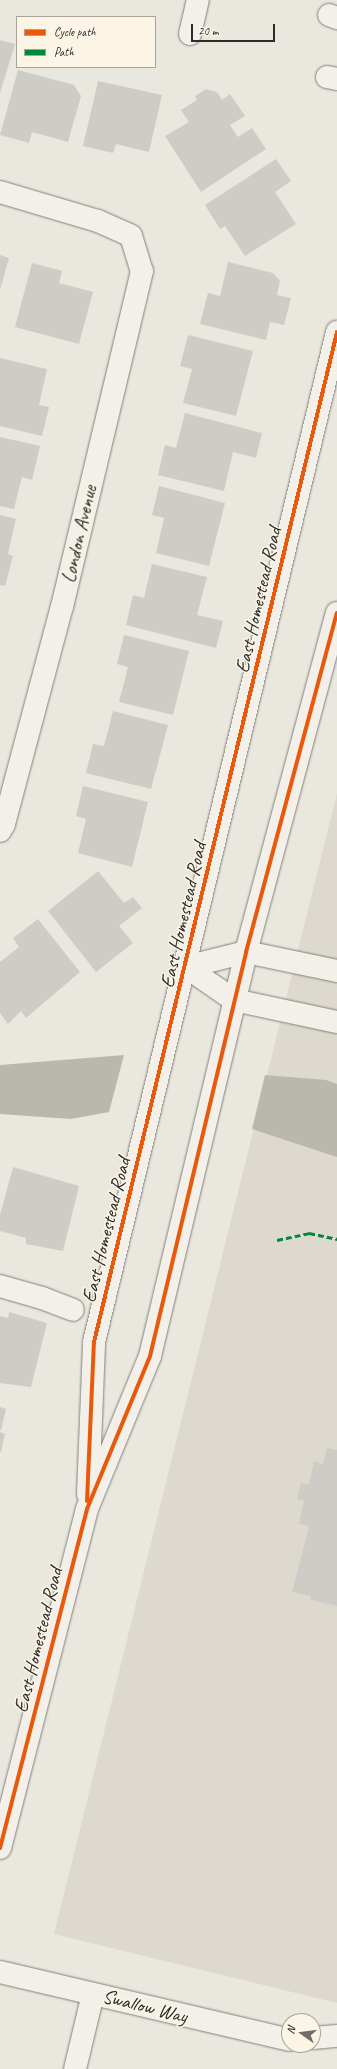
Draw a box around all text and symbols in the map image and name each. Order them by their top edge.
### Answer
legend [16,16,156,68]
scale bar [193,16,277,42]
text: 20 m [198,23,218,39]
text: Cycle path [54,24,96,40]
text: Path [54,44,74,60]
street label: London Avenue [56,483,102,585]
street label: East Homestead Road [230,525,286,675]
street label: East Homestead Road [155,840,211,990]
street label: East Homestead Road [76,1155,136,1305]
street label: East Homestead Road [8,1565,68,1715]
street label: Swallow Way [100,1984,190,2028]
north arrow [281,2013,321,2053]
text: N [283,2025,298,2035]

